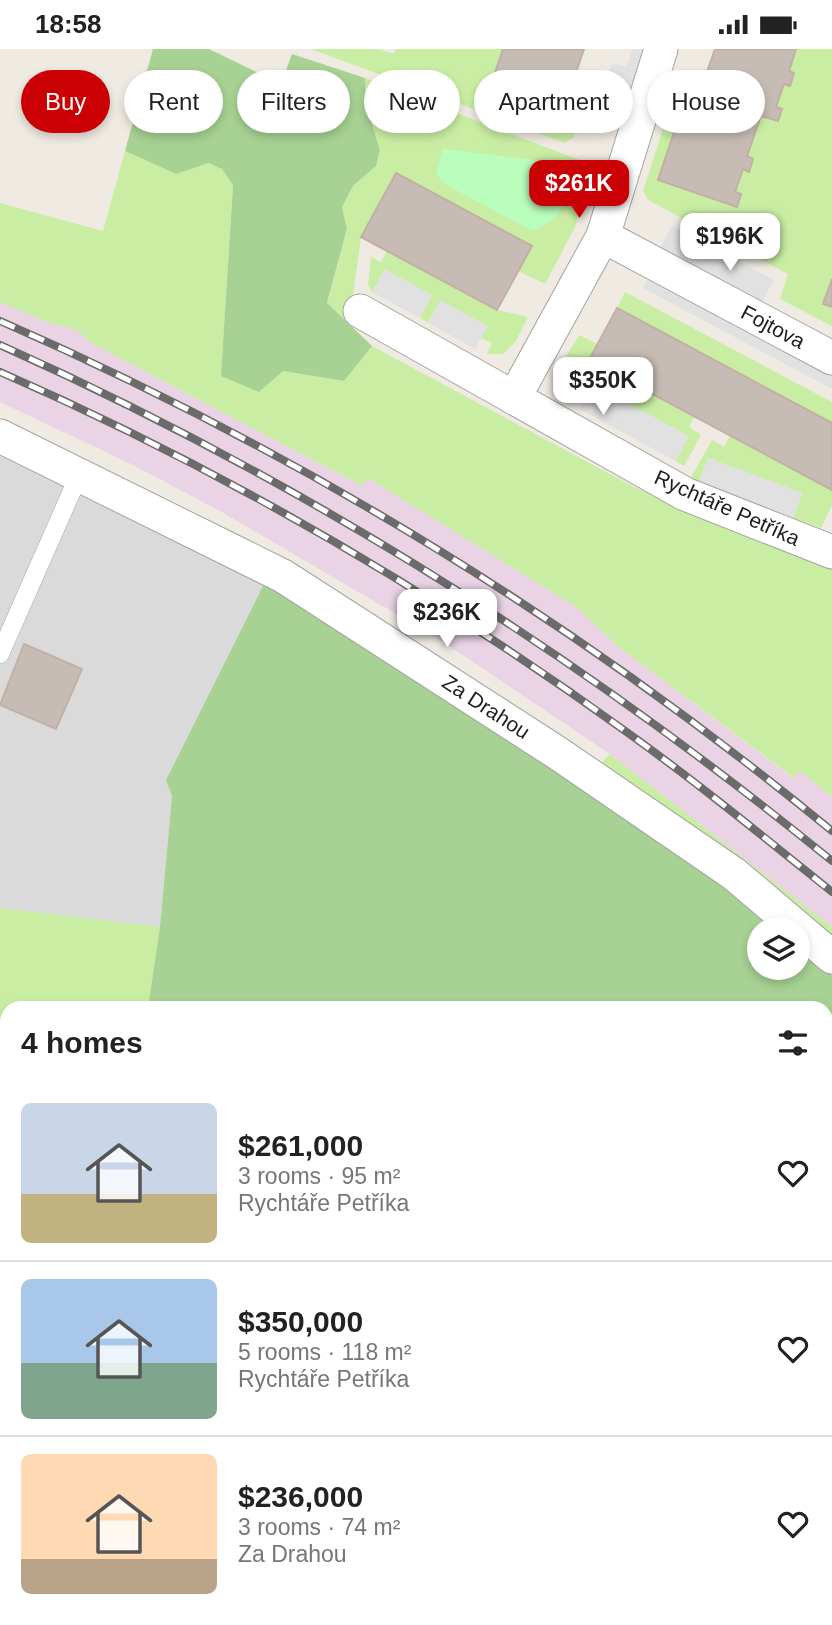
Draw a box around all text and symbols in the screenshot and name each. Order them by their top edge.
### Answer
text: 18:58 [35,9,102,39]
chip: Buy [21,70,110,133]
chip: Rent [124,70,223,133]
chip: Filters [237,70,350,133]
chip: New [364,70,460,133]
chip: Apartment [474,70,633,133]
chip: House [647,70,765,133]
pin: $261K [530,160,628,220]
text: $261K [545,170,613,196]
pin: $196K [681,213,779,273]
text: $196K [696,223,764,249]
street label: Fojtova [737,300,809,353]
pin: $350K [554,357,652,417]
text: $350K [569,367,637,393]
street label: Rychtáře Petříka [651,465,804,550]
pin: $236K [398,589,496,649]
text: $236K [413,599,481,625]
street label: Za Drahou [438,670,534,743]
map controls [747,917,810,980]
button: layers [747,917,810,980]
icon: filters [774,1024,812,1062]
text: 4 homes [21,1026,143,1059]
text: $261,000 [238,1129,363,1162]
icon: home [77,1131,161,1215]
icon: heart [774,1154,812,1192]
text: 3 rooms · 95 m² [238,1163,400,1189]
text: Rychtáře Petříka [238,1190,409,1216]
text: $350,000 [238,1305,363,1338]
icon: home [77,1307,161,1391]
icon: heart [774,1330,812,1368]
text: 5 rooms · 118 m² [238,1339,411,1365]
text: Rychtáře Petříka [238,1366,409,1392]
text: $236,000 [238,1480,363,1513]
icon: home [77,1482,161,1566]
icon: heart [774,1505,812,1543]
text: 3 rooms · 74 m² [238,1514,400,1540]
text: Za Drahou [238,1541,347,1567]

